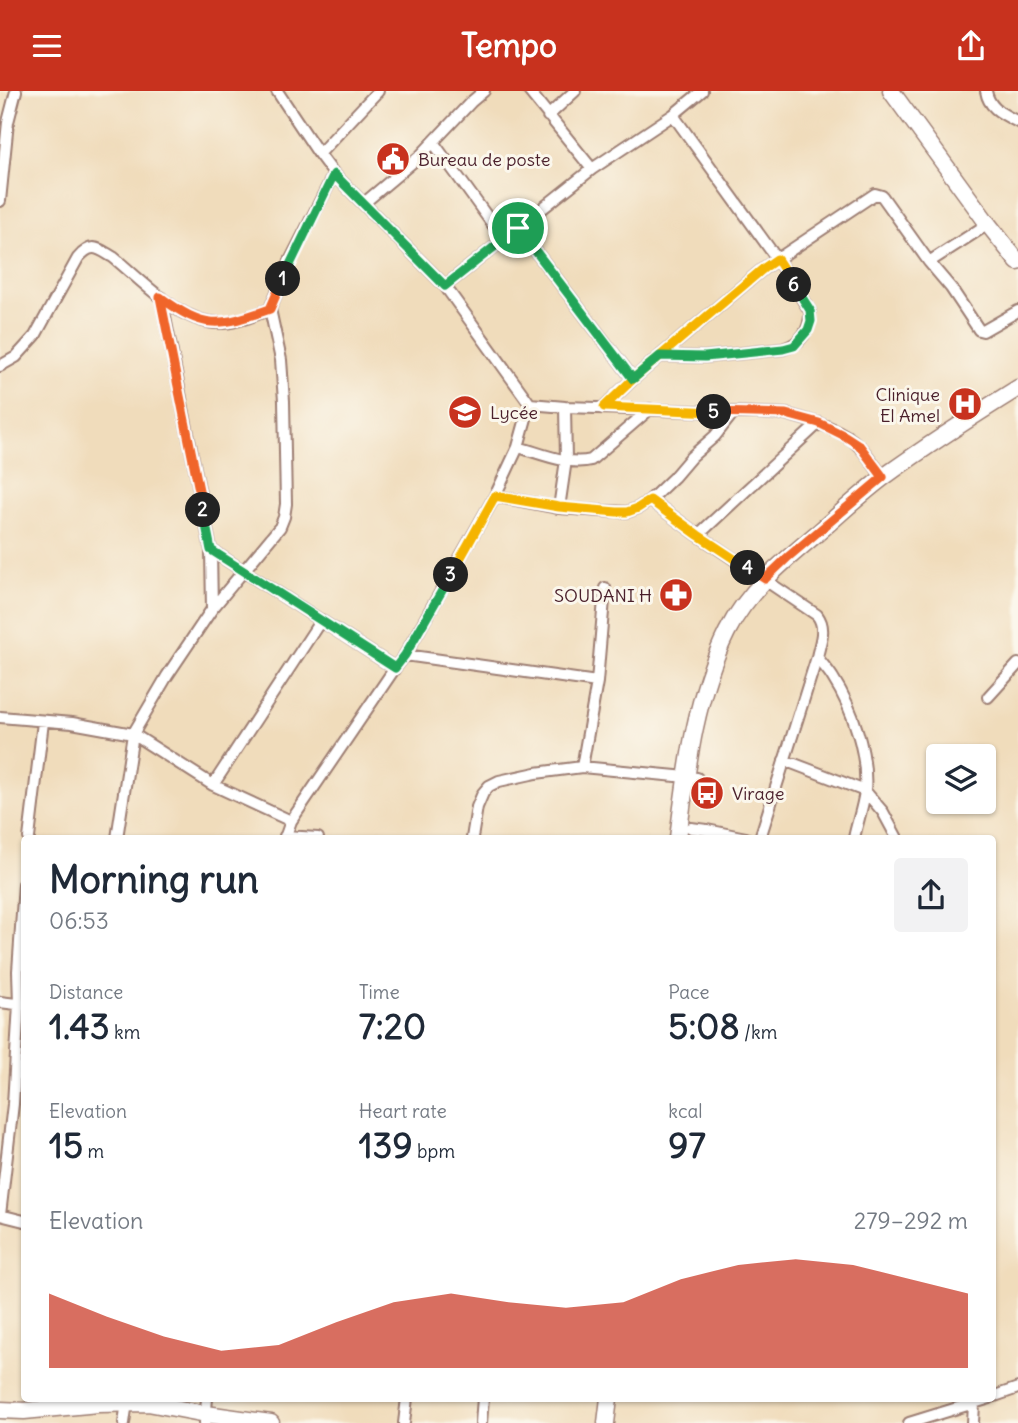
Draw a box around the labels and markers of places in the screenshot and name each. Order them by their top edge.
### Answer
public building icon: Bureau de poste [374,140,412,178]
place label: Bureau de poste [418,148,550,171]
pin [488,198,548,258]
pin: 1 [266,261,300,297]
pin: 6 [776,267,812,303]
place label: Clinique El Amel [876,383,940,427]
hospital icon: Clinique El Amel [946,385,984,423]
school or university icon: Lycée [446,393,484,431]
pin: 5 [696,395,732,429]
place label: Lycée [490,401,538,424]
pin: 2 [186,493,220,527]
pin: 4 [730,551,766,585]
pin: 3 [434,557,468,593]
pharmacy icon: SOUDANI H [657,576,695,614]
place label: SOUDANI H [554,584,652,607]
bus stop icon: Virage [688,774,726,812]
place label: Virage [732,782,784,805]

